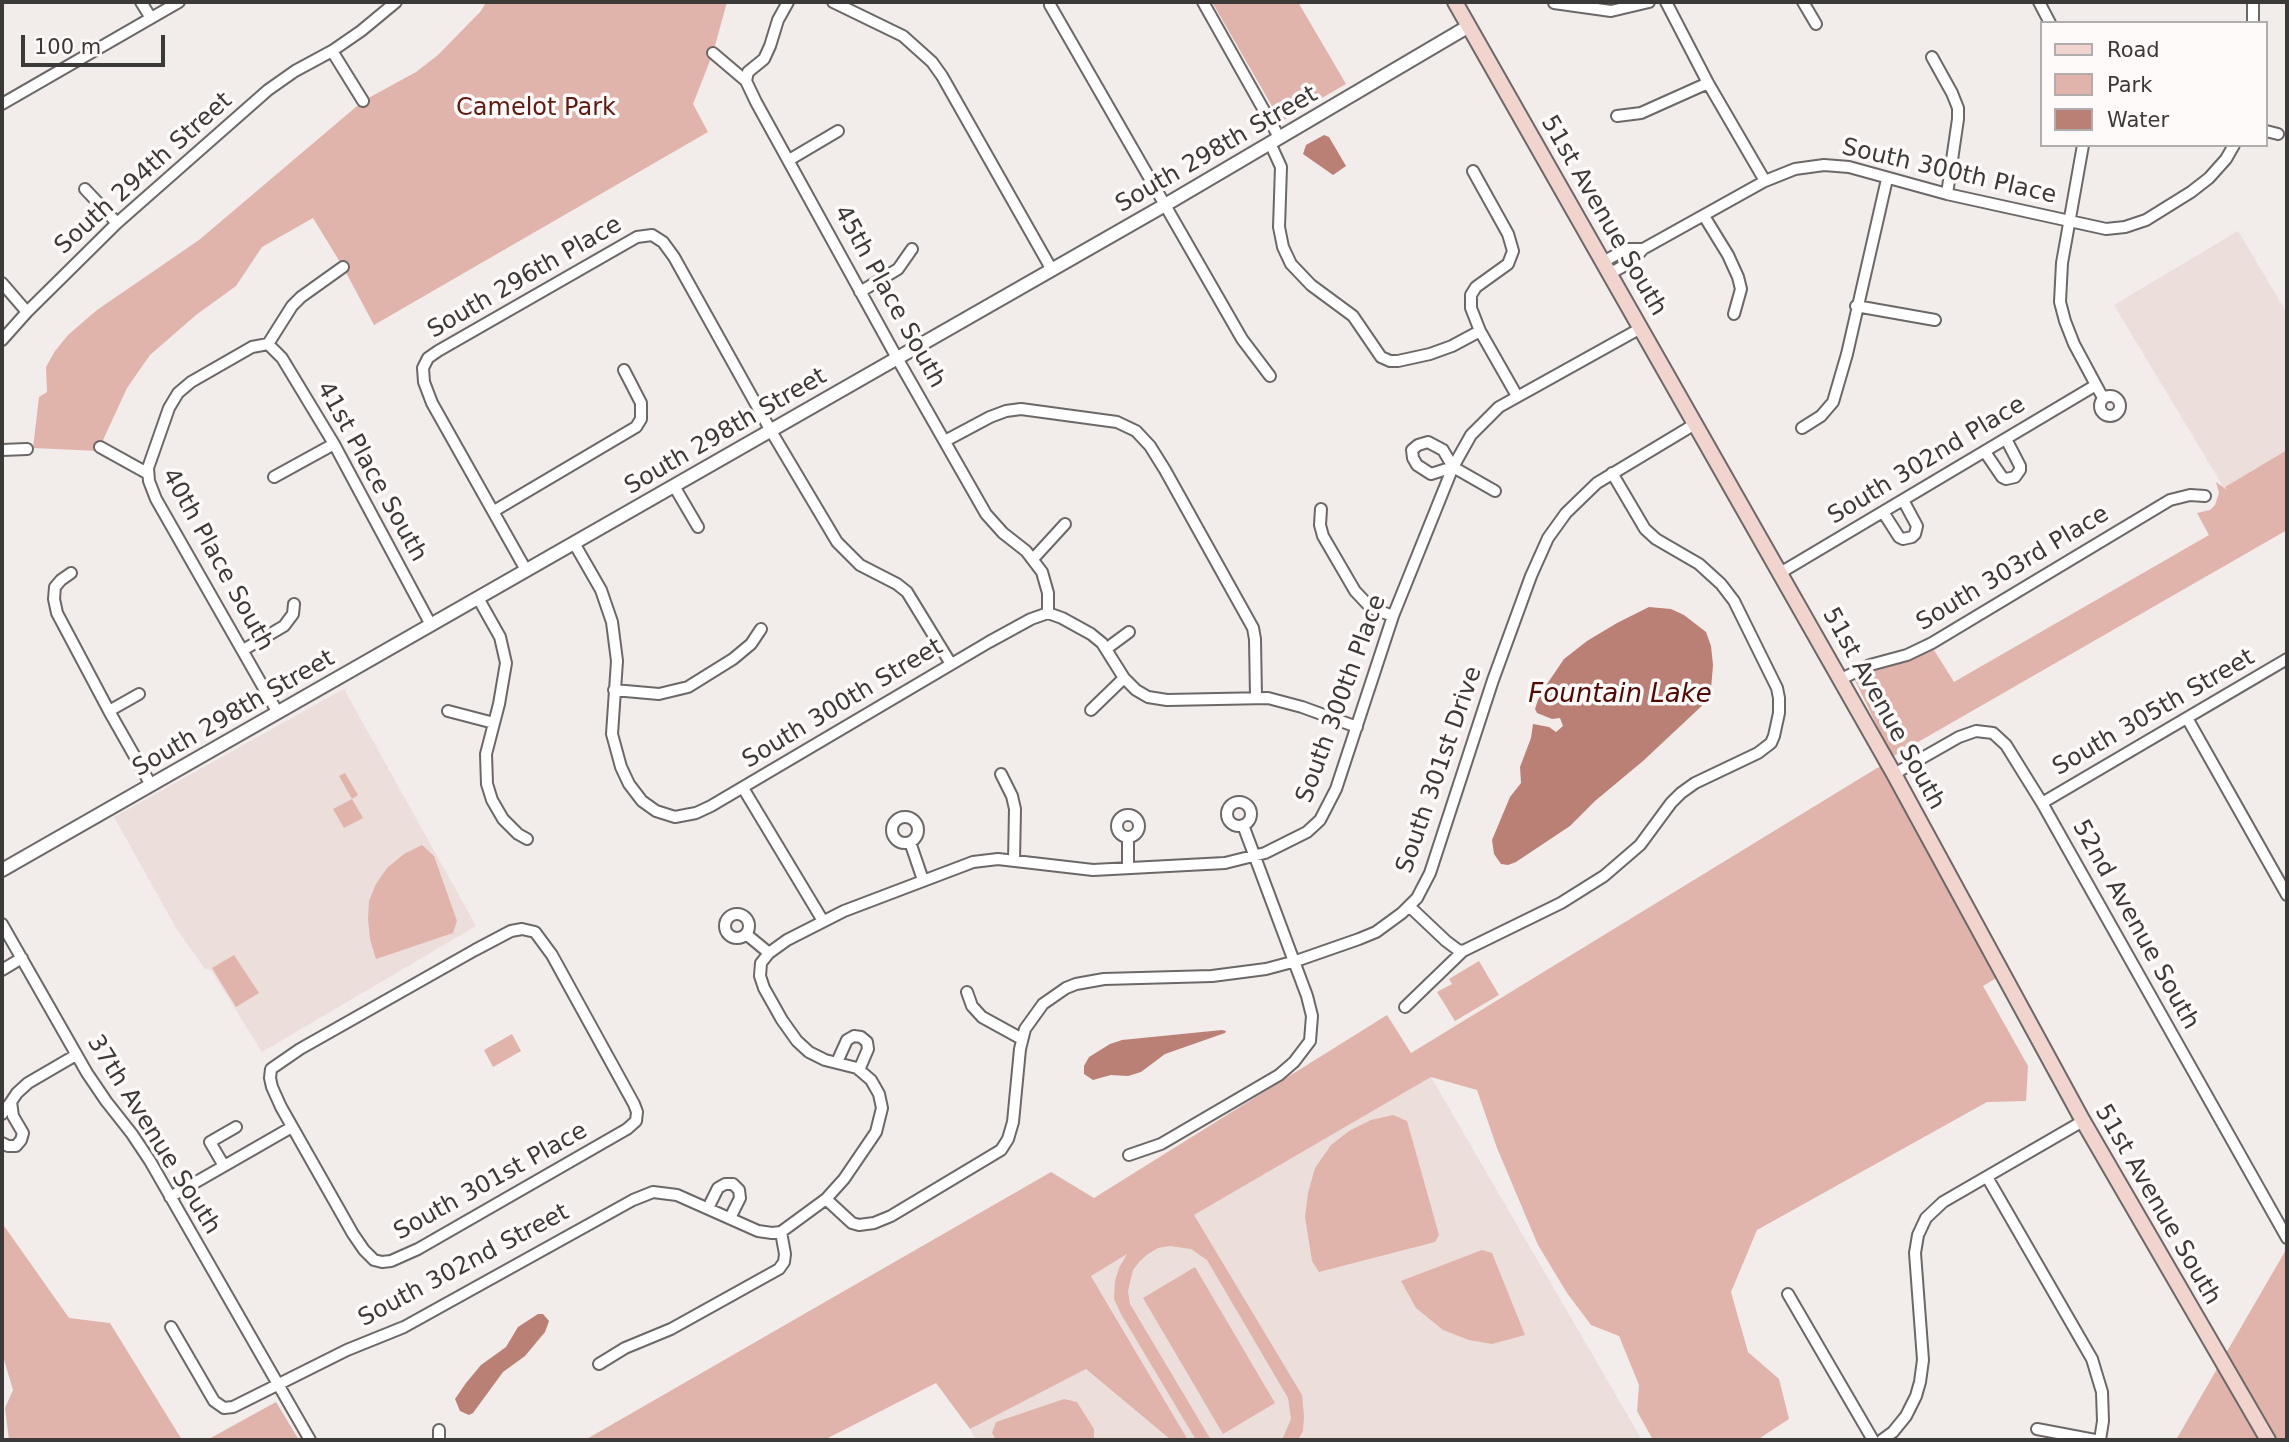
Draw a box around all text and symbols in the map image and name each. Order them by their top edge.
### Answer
scale bar [24,21,168,65]
legend [2040,21,2268,147]
text: 100 m [34,35,101,59]
text: Road [2107,38,2160,62]
text: Park [2107,73,2152,97]
street label: South 298th Street [1111,80,1323,220]
street label: South 294th Street [50,87,238,261]
park label: Camelot Park [456,95,616,123]
text: Water [2107,108,2169,132]
street label: 51st Avenue South [1534,111,1672,321]
street label: South 300th Place [1839,133,2059,211]
street label: 45th Place South [827,201,951,393]
street label: South 296th Place [423,211,627,345]
street label: South 298th Street [620,362,832,502]
street label: 41st Place South [310,377,432,567]
street label: South 302nd Place [1823,391,2031,531]
street label: 40th Place South [155,464,279,656]
street label: South 303rd Place [1912,500,2114,638]
street label: South 300th Place [1291,591,1393,807]
street label: 51st Avenue South [1815,603,1951,815]
street label: South 300th Street [738,633,948,775]
street label: South 305th Street [2048,643,2260,783]
street label: South 298th Street [128,644,340,784]
street label: South 301st Drive [1391,663,1489,877]
water label: Fountain Lake [1528,679,1712,711]
street label: 52nd Avenue South [2065,815,2205,1035]
street label: 37th Avenue South [80,1030,226,1240]
street label: 51st Avenue South [2088,1100,2226,1310]
street label: South 301st Place [389,1117,593,1247]
street label: South 302nd Street [354,1198,574,1334]

